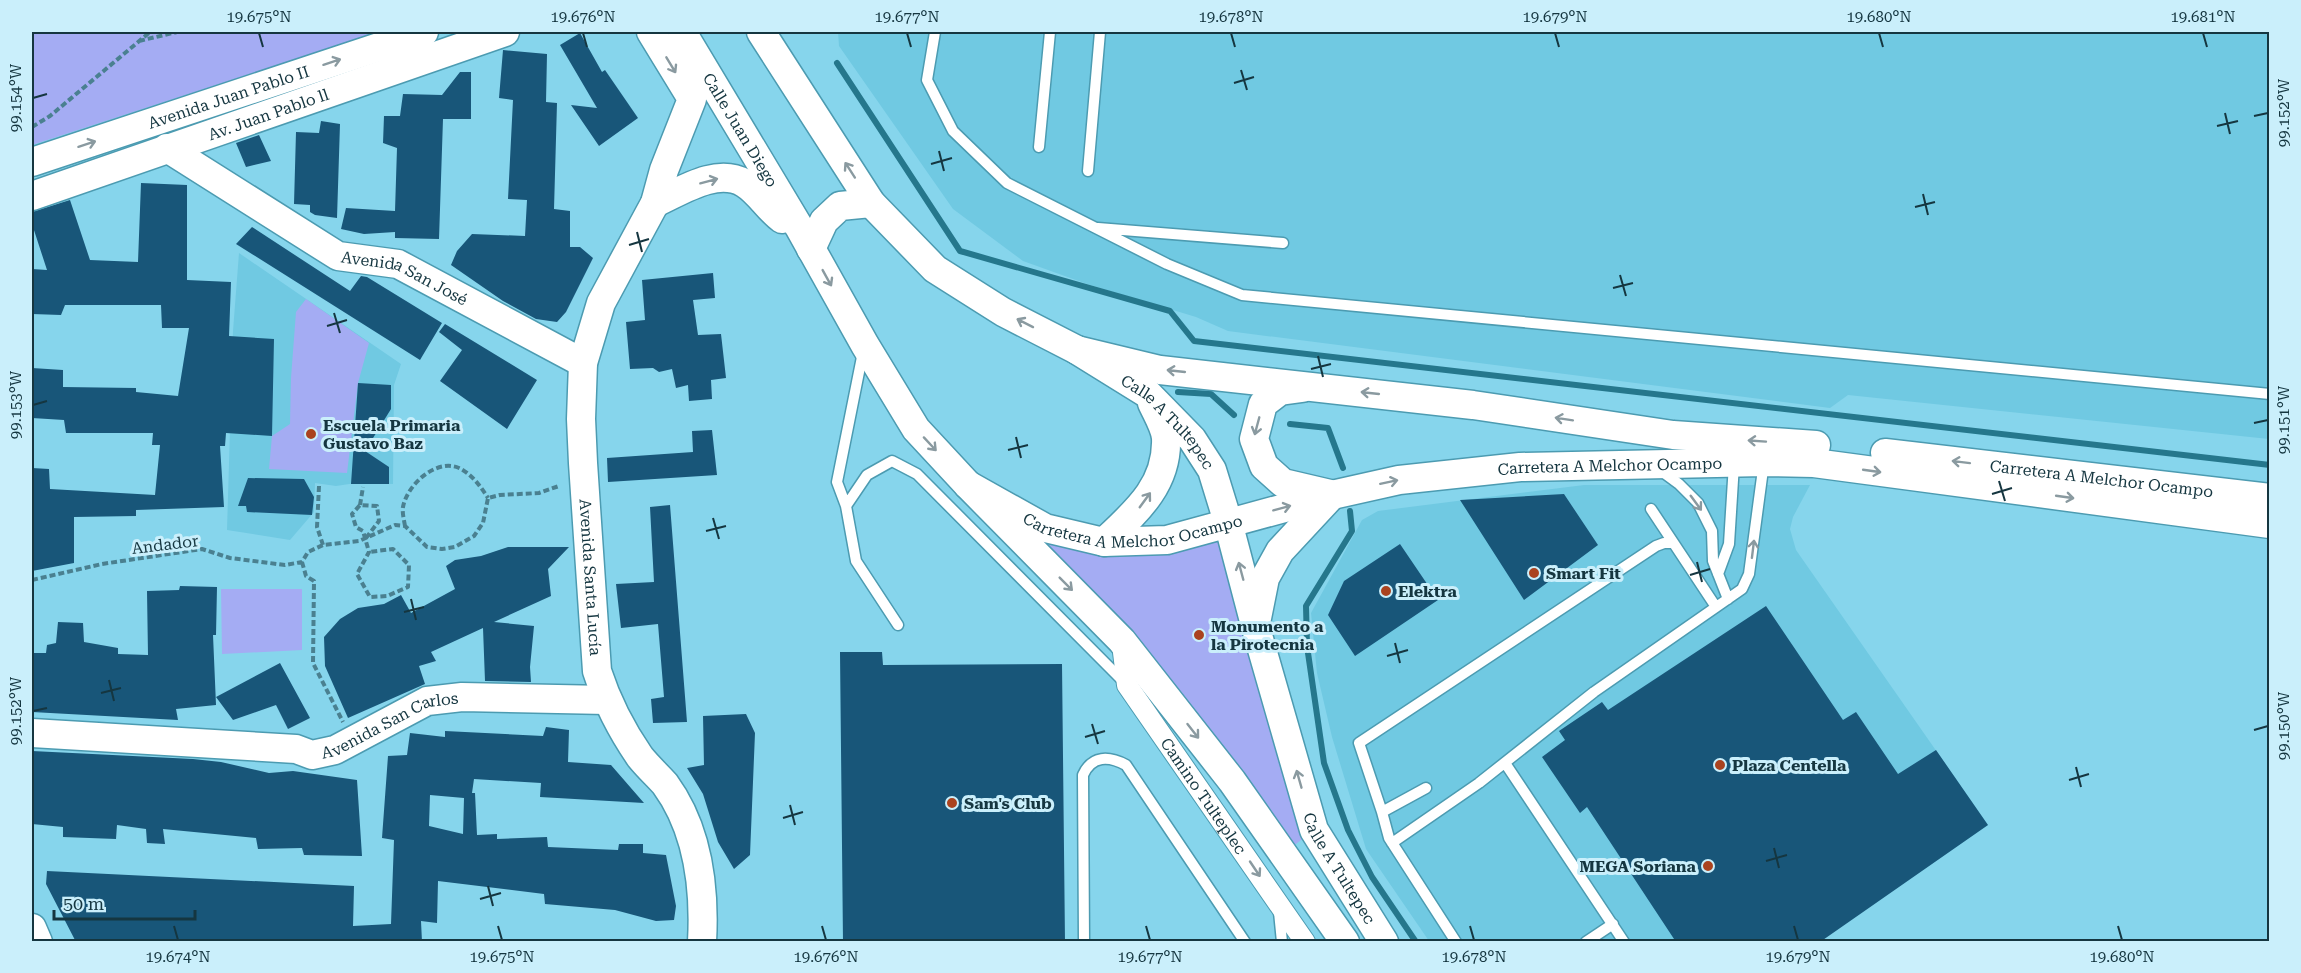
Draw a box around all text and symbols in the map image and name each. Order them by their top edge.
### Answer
text: 19.675°N [226,8,292,26]
text: 19.676°N [550,8,616,26]
text: 19.677°N [874,8,940,26]
text: 19.678°N [1198,8,1264,26]
text: 19.679°N [1522,8,1588,26]
text: 19.680°N [1846,8,1912,26]
text: 19.681°N [2170,8,2236,26]
one-way arrow [322,56,341,67]
one-way arrow [665,56,677,73]
street label: Avenida Juan Pablo II [146,62,312,133]
text: 99.154°W [7,63,25,132]
street label: Calle Juan Diego [699,70,782,191]
text: 99.152°W [2275,78,2293,147]
street label: Av. Juan Pablo ll [206,85,331,144]
one-way arrow [77,137,96,148]
one-way arrow [844,162,856,179]
one-way arrow [699,175,718,186]
street label: Avenida San José [340,248,471,310]
one-way arrow [822,269,834,286]
one-way arrow [1017,317,1035,329]
one-way arrow [1167,366,1187,377]
text: 99.153°W [7,370,25,439]
street label: Calle A Tultepec [1117,371,1218,473]
text: 99.151°W [2275,385,2293,454]
one-way arrow [1361,387,1381,398]
one-way arrow [1554,413,1574,424]
place label: Escuela Primaria Gustavo Baz [323,416,461,453]
one-way arrow [1251,416,1262,435]
marker: Escuela Primaria Gustavo Baz [304,427,318,441]
one-way arrow [1748,435,1768,446]
one-way arrow [923,436,937,451]
street label: Carretera A Melchor Ocampo [1497,454,1722,479]
one-way arrow [1952,456,1972,467]
street label: Carretera A Melchor Ocampo [1989,456,2214,501]
one-way arrow [1862,466,1882,477]
one-way arrow [1379,476,1398,487]
one-way arrow [2055,491,2075,502]
one-way arrow [1139,493,1151,509]
one-way arrow [1690,495,1702,511]
street label: Avenida Santa Lucía [575,498,605,657]
one-way arrow [1272,501,1291,513]
street label: Carretera A Melchor Ocampo [1022,503,1246,527]
text: Carretera A Melchor Ocampo [1020,509,1245,553]
street label: Andador [131,531,200,558]
one-way arrow [1747,540,1758,560]
one-way arrow [1235,562,1246,581]
place label: Smart Fit [1546,564,1621,583]
marker: Smart Fit [1527,566,1541,580]
one-way arrow [1058,576,1073,591]
place label: Elektra [1398,582,1457,601]
marker: Elektra [1379,584,1393,598]
place label: Monumento a la Pirotecnia [1211,617,1324,654]
marker: Monumento a la Pirotecnia [1192,628,1206,642]
text: 99.152°W [7,676,25,745]
street label: Avenida San Carlos [320,688,460,763]
text: 99.150°W [2275,691,2293,760]
one-way arrow [1186,723,1199,739]
street label: Camino Tulteplec [1156,734,1250,858]
place label: Plaza Centella [1732,756,1847,775]
marker: Plaza Centella [1713,758,1727,772]
one-way arrow [1293,770,1304,789]
place label: Sam's Club [964,794,1052,813]
marker: Sam's Club [945,796,959,810]
street label: Calle A Tultepec [1299,810,1379,928]
place label: MEGA Soriana [1579,857,1697,876]
marker: MEGA Soriana [1701,859,1715,873]
one-way arrow [1249,860,1261,876]
scale bar [54,883,195,921]
text: 50 m [63,893,104,914]
text: 19.674°N [145,948,211,966]
text: 19.675°N [469,948,535,966]
text: 19.676°N [793,948,859,966]
text: 19.677°N [1117,948,1183,966]
text: 19.678°N [1441,948,1507,966]
text: 19.679°N [1765,948,1831,966]
text: 19.680°N [2089,948,2155,966]

